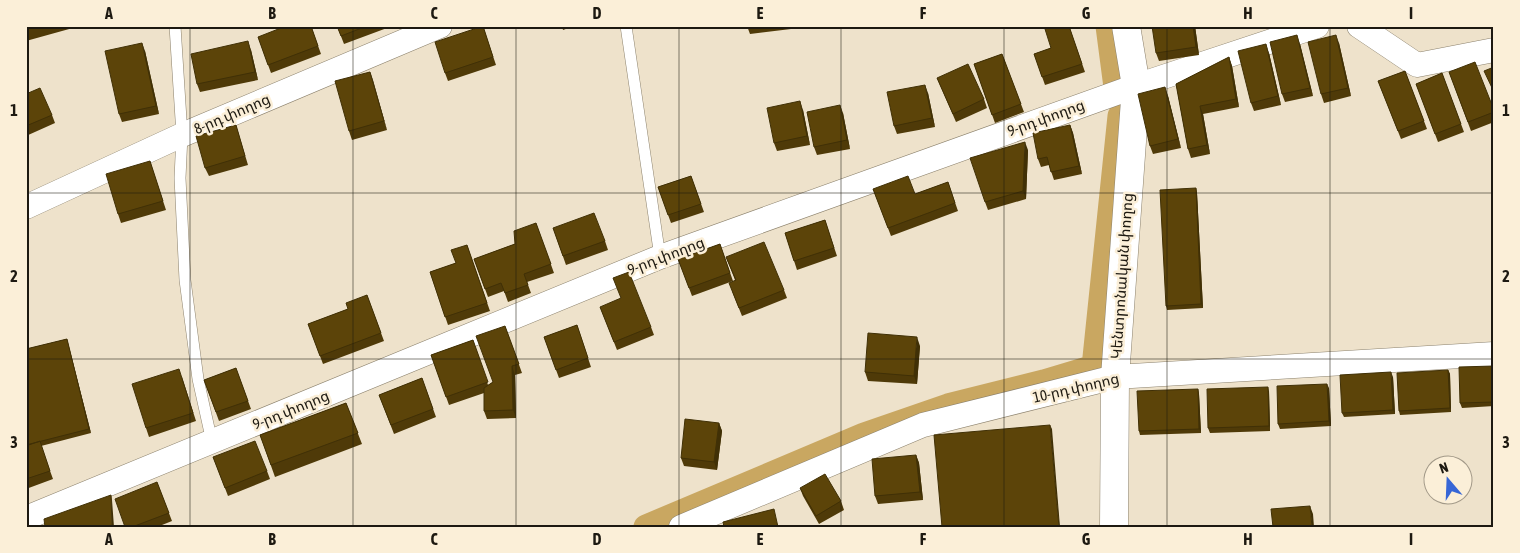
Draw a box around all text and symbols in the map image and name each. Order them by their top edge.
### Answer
text: A [104,4,113,22]
text: B [268,4,276,22]
text: C [430,4,438,22]
text: D [593,4,602,22]
text: E [757,4,764,22]
text: F [920,4,927,22]
text: G [1082,4,1091,22]
text: H [1243,4,1253,22]
text: I [1409,4,1413,22]
street label: 8-րդ փողոց [191,90,273,138]
street label: 9-րդ փողոց [1005,96,1087,140]
text: 1 [10,101,18,119]
text: 1 [1502,101,1510,119]
street label: Կենտրոնական փողոց [1107,192,1137,360]
street label: 9-րդ փողոց [625,233,707,279]
text: 2 [10,267,18,285]
text: 2 [1502,267,1510,285]
street label: 10-րդ փողոց [1031,369,1121,407]
street label: 9-րդ փողոց [250,387,332,433]
text: 3 [10,433,18,451]
text: 3 [1502,433,1510,451]
north arrow [1422,456,1472,506]
text: N [1437,459,1450,477]
text: A [104,530,113,548]
text: B [268,530,276,548]
text: C [430,530,438,548]
text: D [593,530,602,548]
text: E [757,530,764,548]
text: F [920,530,927,548]
text: G [1082,530,1091,548]
text: H [1243,530,1253,548]
text: I [1409,530,1413,548]

